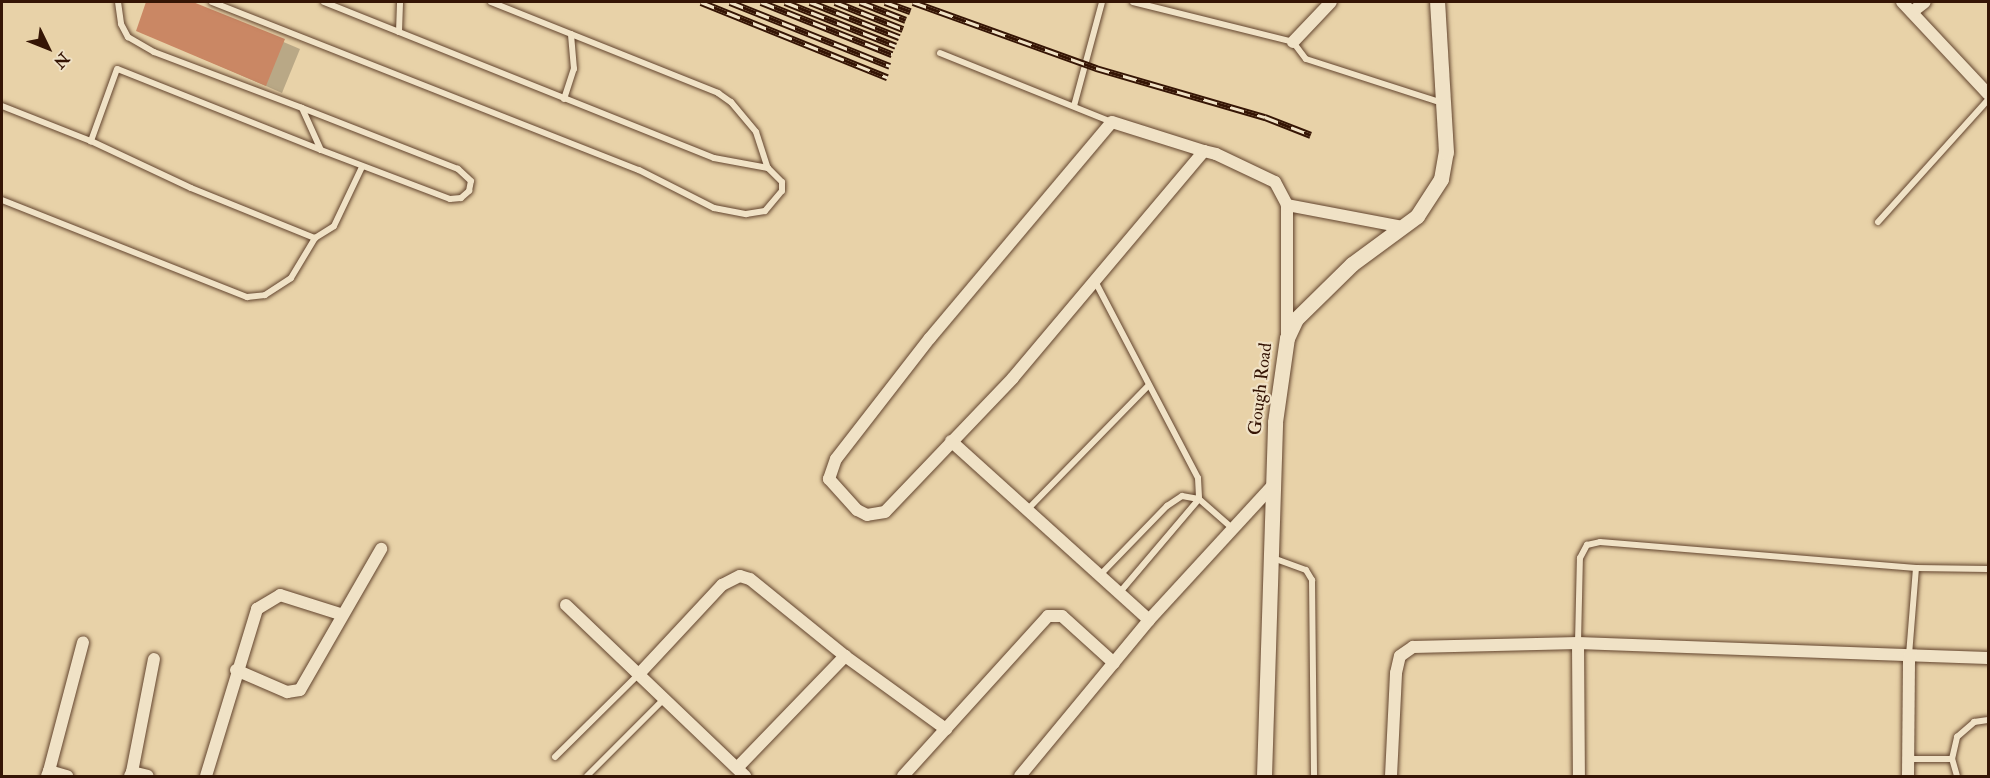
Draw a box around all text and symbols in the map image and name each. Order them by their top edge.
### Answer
north arrow [18,18,78,78]
text: N [49,48,73,72]
street label: Gough Road [1245,342,1277,436]

